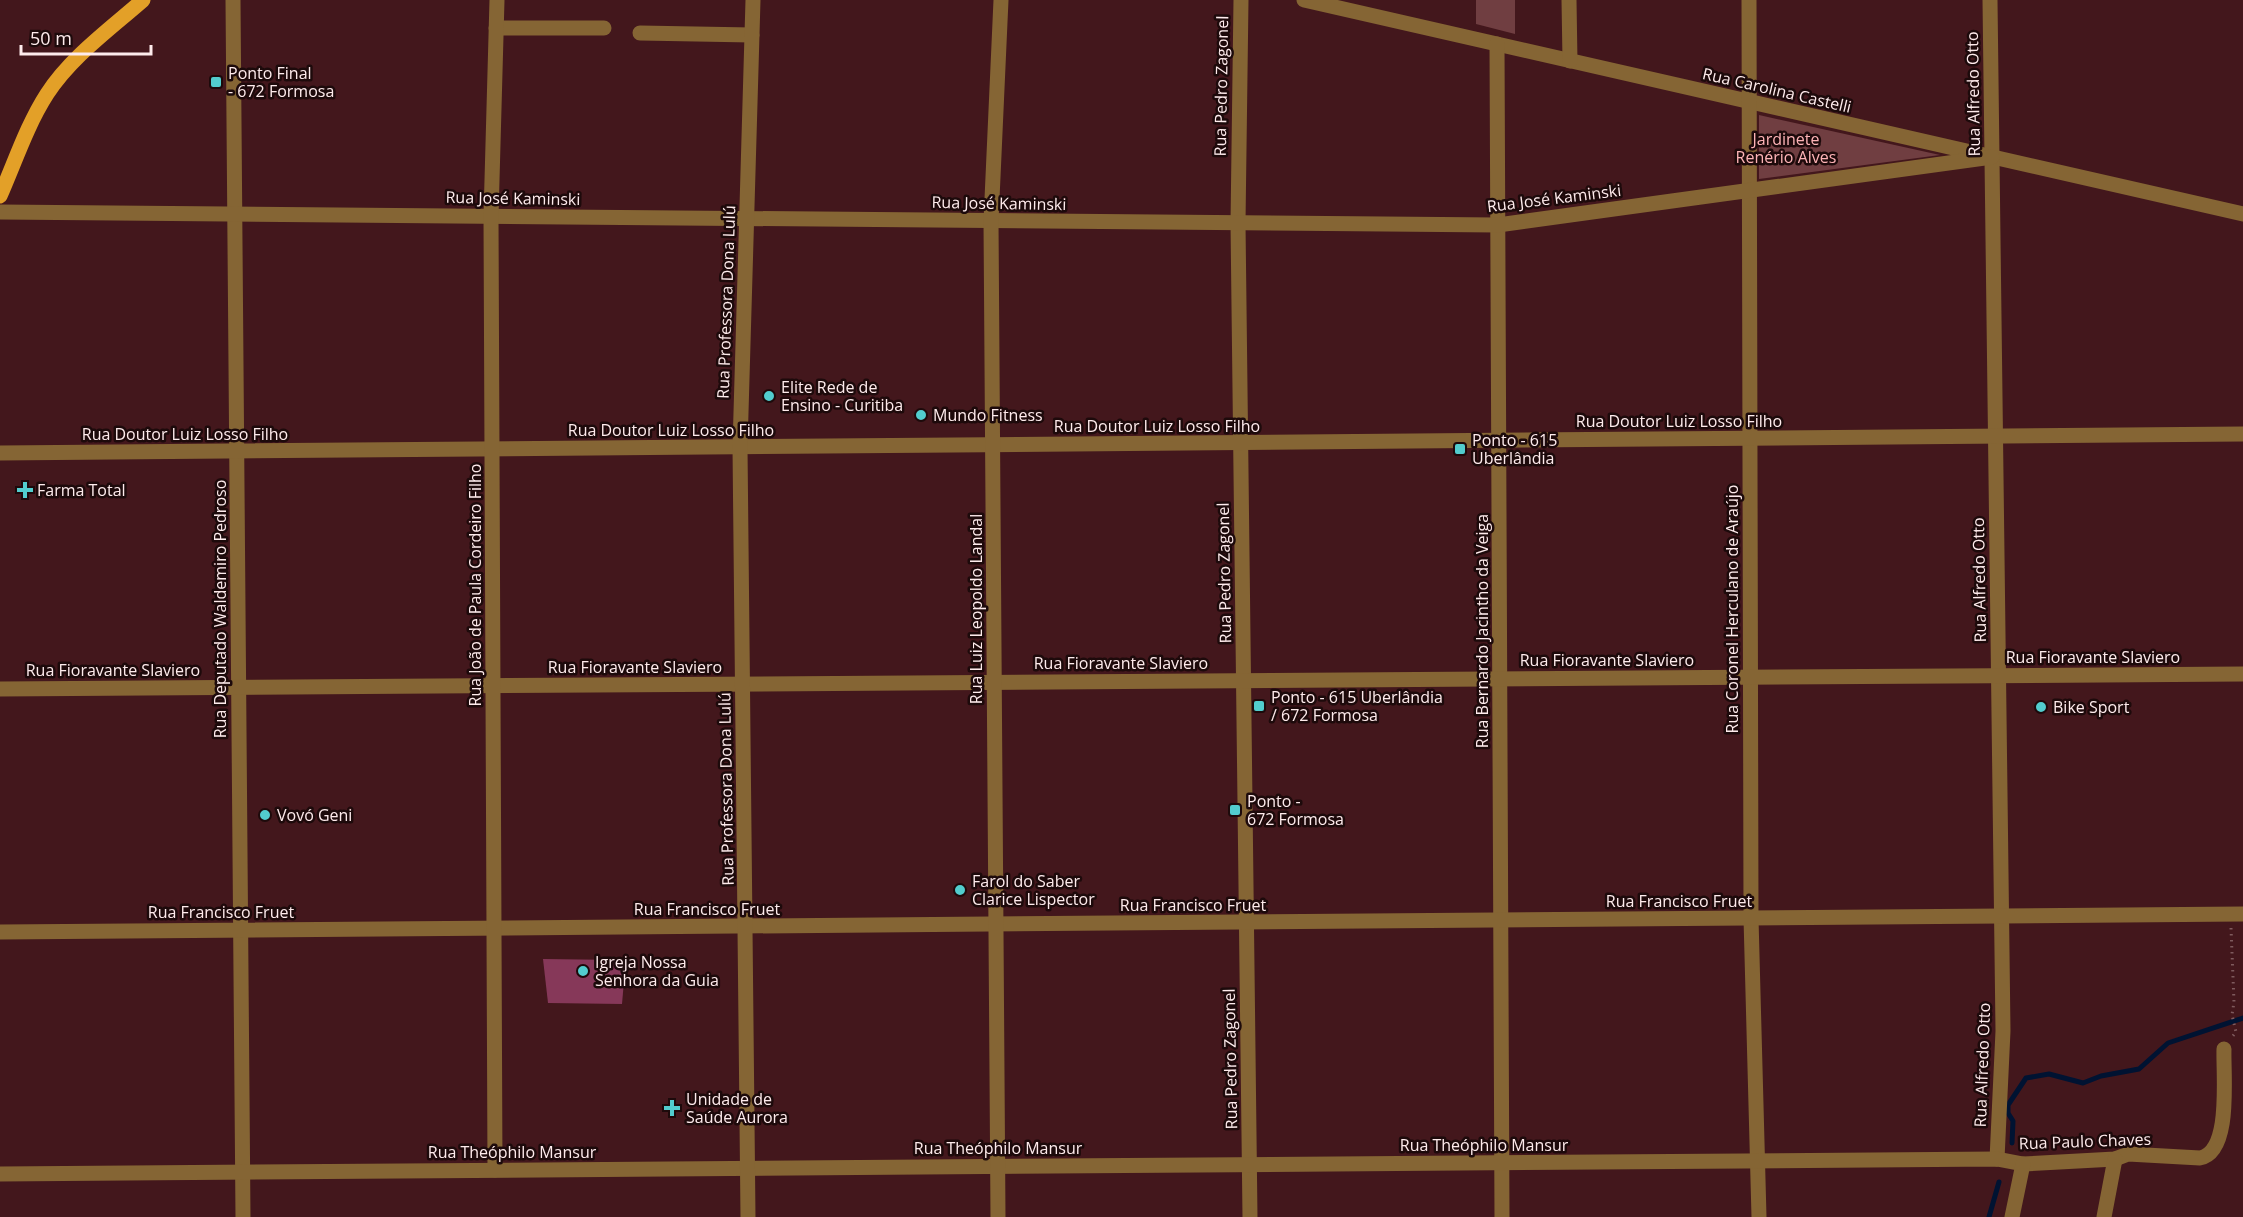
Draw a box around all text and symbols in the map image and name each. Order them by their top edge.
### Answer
street label: Rua Pedro Zagonel [1209,15,1233,157]
scale bar [21,18,152,56]
text: 50 m [30,26,72,50]
street label: Rua Alfredo Otto [1961,31,1985,157]
place label: Ponto Final - 672 Formosa [228,62,334,102]
street label: Rua Carolina Castelli [1700,62,1854,118]
marker: Ponto Final - 672 Formosa [209,75,223,89]
park label: Jardinete Renério Alves [1736,128,1836,168]
street label: Rua José Kaminski [1486,179,1622,217]
street label: Rua José Kaminski [445,186,581,210]
street label: Rua José Kaminski [931,191,1067,215]
street label: Rua Professora Dona Lulú [712,205,740,399]
place label: Elite Rede de Ensino - Curitiba [781,376,903,416]
marker: Elite Rede de Ensino - Curitiba [762,389,776,403]
place label: Mundo Fitness [933,404,1043,426]
marker: Mundo Fitness [914,408,928,422]
street label: Rua Doutor Luiz Losso Filho [1576,410,1782,432]
street label: Rua Doutor Luiz Losso Filho [1054,415,1260,437]
street label: Rua Doutor Luiz Losso Filho [568,419,774,441]
street label: Rua Doutor Luiz Losso Filho [82,423,288,445]
place label: Ponto - 615 Uberlândia [1472,429,1557,469]
marker: Ponto - 615 Uberlândia [1453,442,1467,456]
street label: Rua João de Paula Cordeiro Filho [464,464,486,706]
place label: Farma Total [37,479,126,501]
street label: Rua Deputado Waldemiro Pedroso [209,480,231,738]
marker: Farma Total [18,483,32,497]
street label: Rua Coronel Herculano de Araújo [1721,485,1743,733]
street label: Rua Pedro Zagonel [1212,502,1236,644]
street label: Rua Luiz Leopoldo Landal [965,514,987,704]
street label: Rua Bernardo Jacintho da Veiga [1471,514,1493,748]
street label: Rua Alfredo Otto [1967,517,1991,643]
street label: Rua Fioravante Slaviero [2006,646,2180,668]
street label: Rua Fioravante Slaviero [1520,649,1694,671]
street label: Rua Fioravante Slaviero [1034,652,1208,674]
street label: Rua Fioravante Slaviero [548,656,722,678]
street label: Rua Fioravante Slaviero [26,659,200,681]
place label: Ponto - 615 Uberlândia / 672 Formosa [1271,686,1443,726]
street label: Rua Professora Dona Lulú [713,692,739,886]
place label: Bike Sport [2053,696,2130,718]
marker: Ponto - 615 Uberlândia / 672 Formosa [1252,699,1266,713]
marker: Bike Sport [2034,700,2048,714]
place label: Ponto - 672 Formosa [1247,790,1344,830]
marker: Ponto - 672 Formosa [1228,803,1242,817]
place label: Vovó Geni [277,804,352,826]
marker: Vovó Geni [258,808,272,822]
place label: Farol do Saber Clarice Lispector [972,870,1095,910]
marker: Farol do Saber Clarice Lispector [953,883,967,897]
street label: Rua Francisco Fruet [1606,890,1752,912]
street label: Rua Francisco Fruet [1120,894,1266,916]
street label: Rua Francisco Fruet [634,898,780,920]
street label: Rua Francisco Fruet [148,901,294,923]
place label: Igreja Nossa Senhora da Guia [595,951,719,991]
marker: Igreja Nossa Senhora da Guia [576,964,590,978]
street label: Rua Pedro Zagonel [1218,988,1242,1130]
street label: Rua Alfredo Otto [1969,1002,1995,1128]
place label: Unidade de Saúde Aurora [686,1088,788,1128]
marker: Unidade de Saúde Aurora [663,1099,681,1117]
street label: Rua Paulo Chaves [2019,1128,2151,1154]
street label: Rua Theóphilo Mansur [1400,1134,1569,1156]
street label: Rua Theóphilo Mansur [914,1137,1083,1159]
street label: Rua Theóphilo Mansur [428,1141,597,1163]

